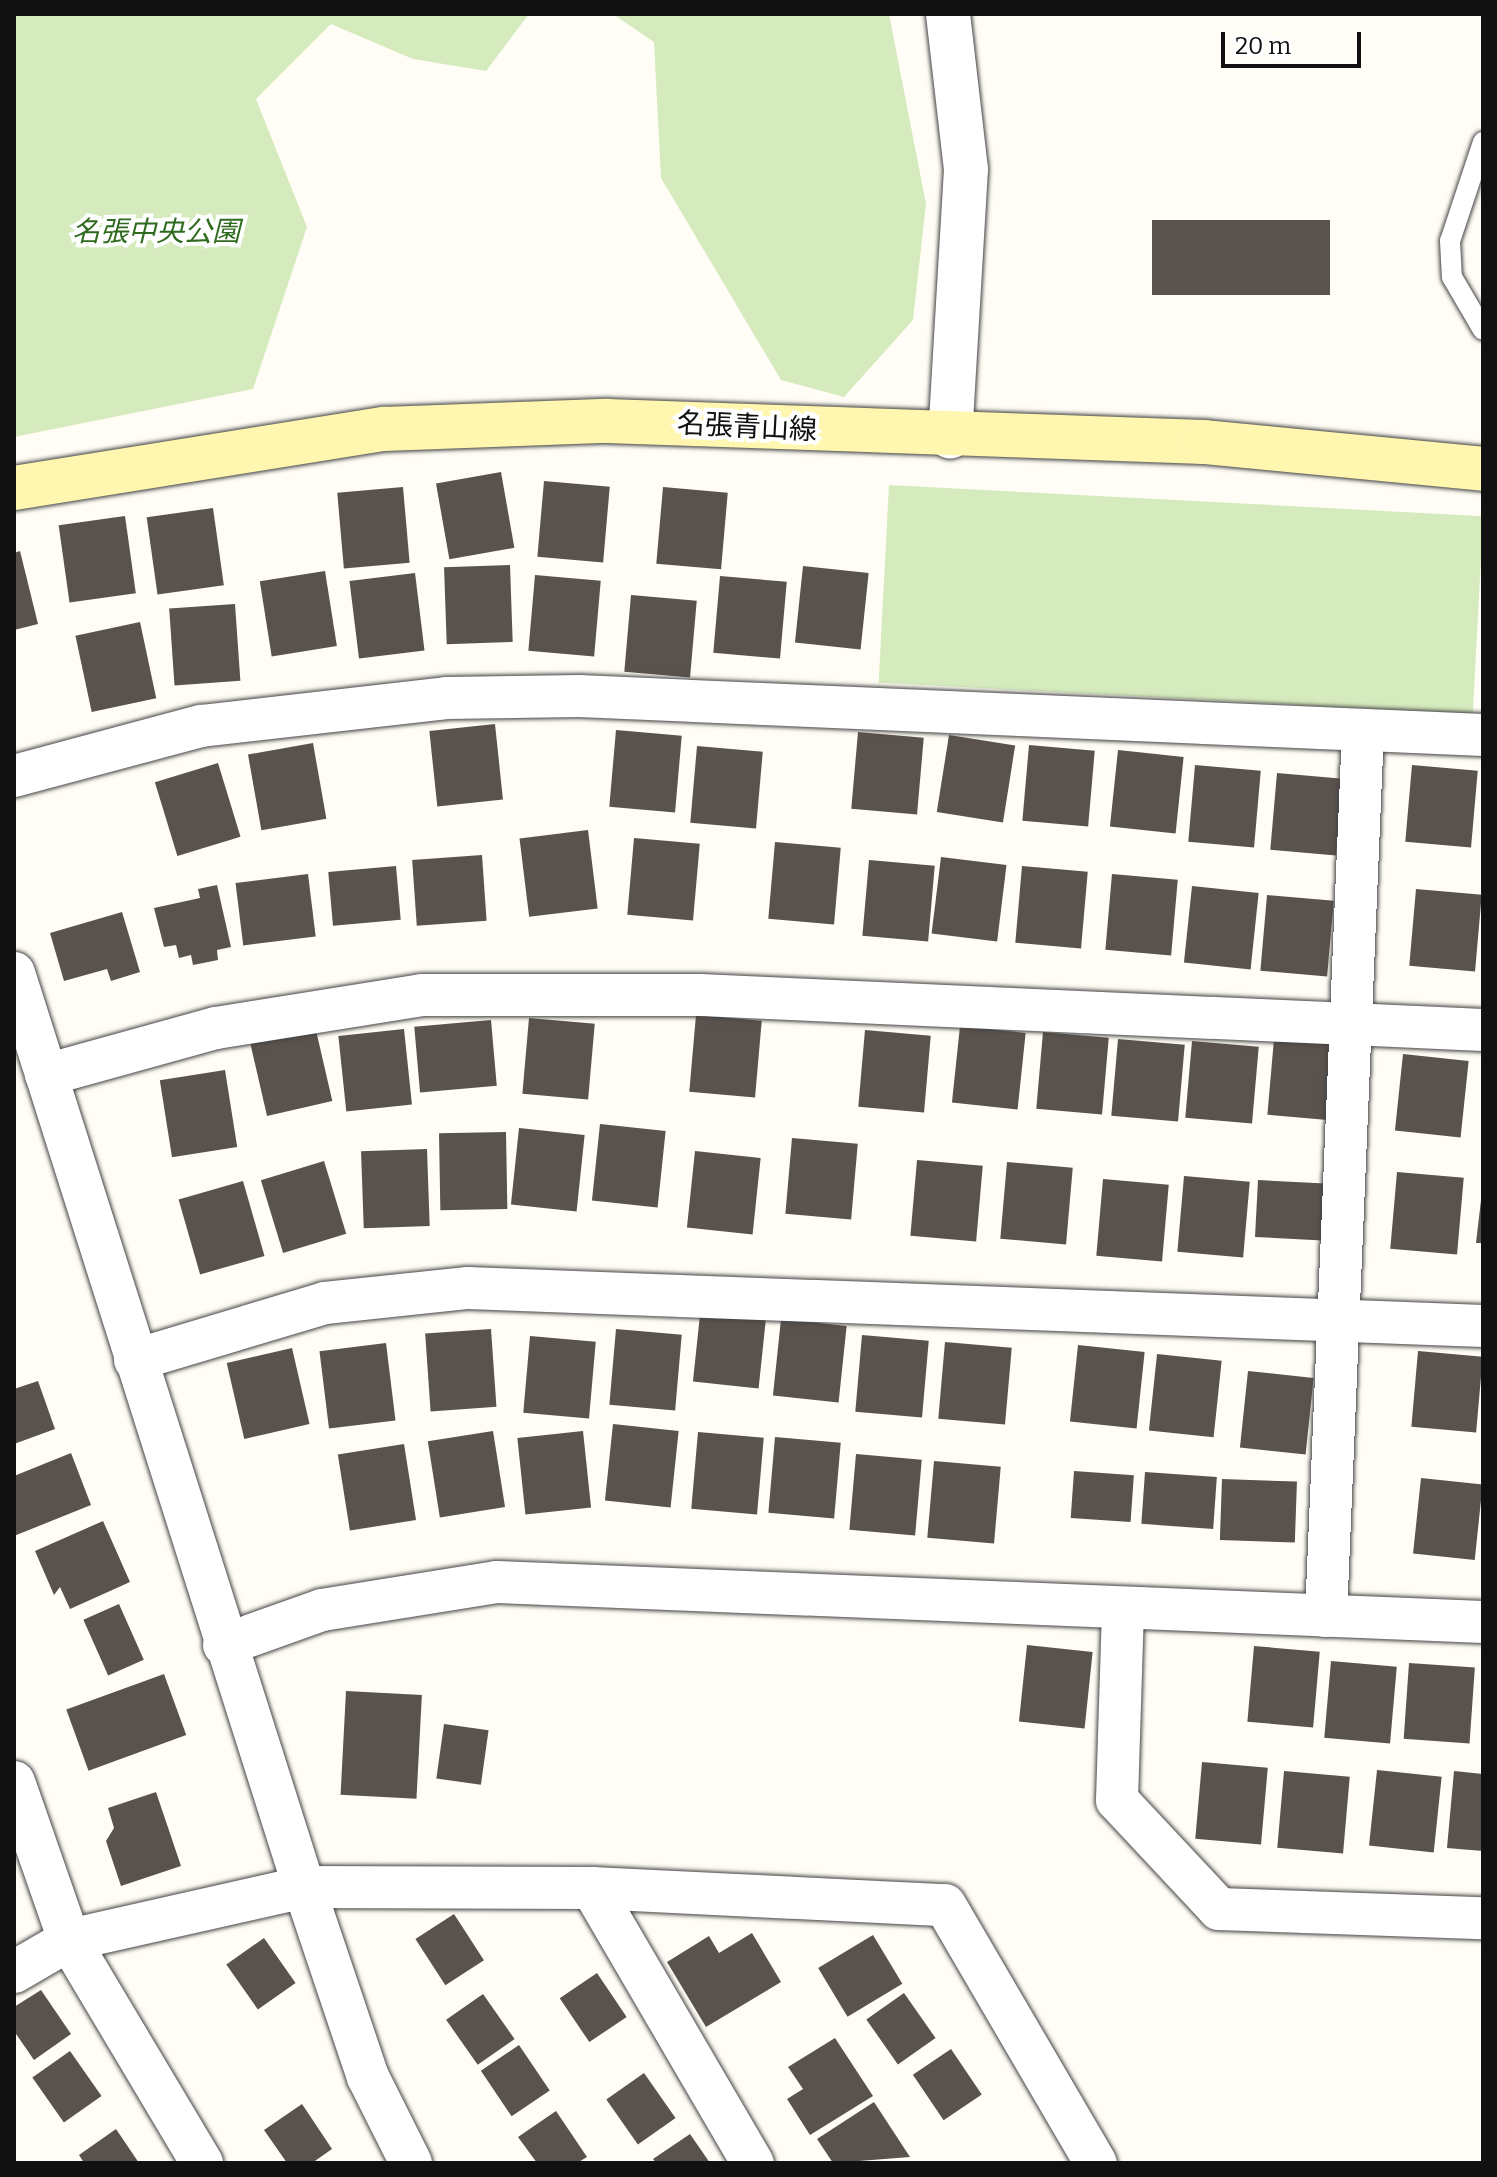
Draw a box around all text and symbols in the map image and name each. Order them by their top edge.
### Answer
scale bar [1225,16,1365,66]
text: 20 m [1235,32,1291,60]
park label: 名張中央公園 [72,215,240,249]
street label: 名張青山線 [676,407,818,447]

